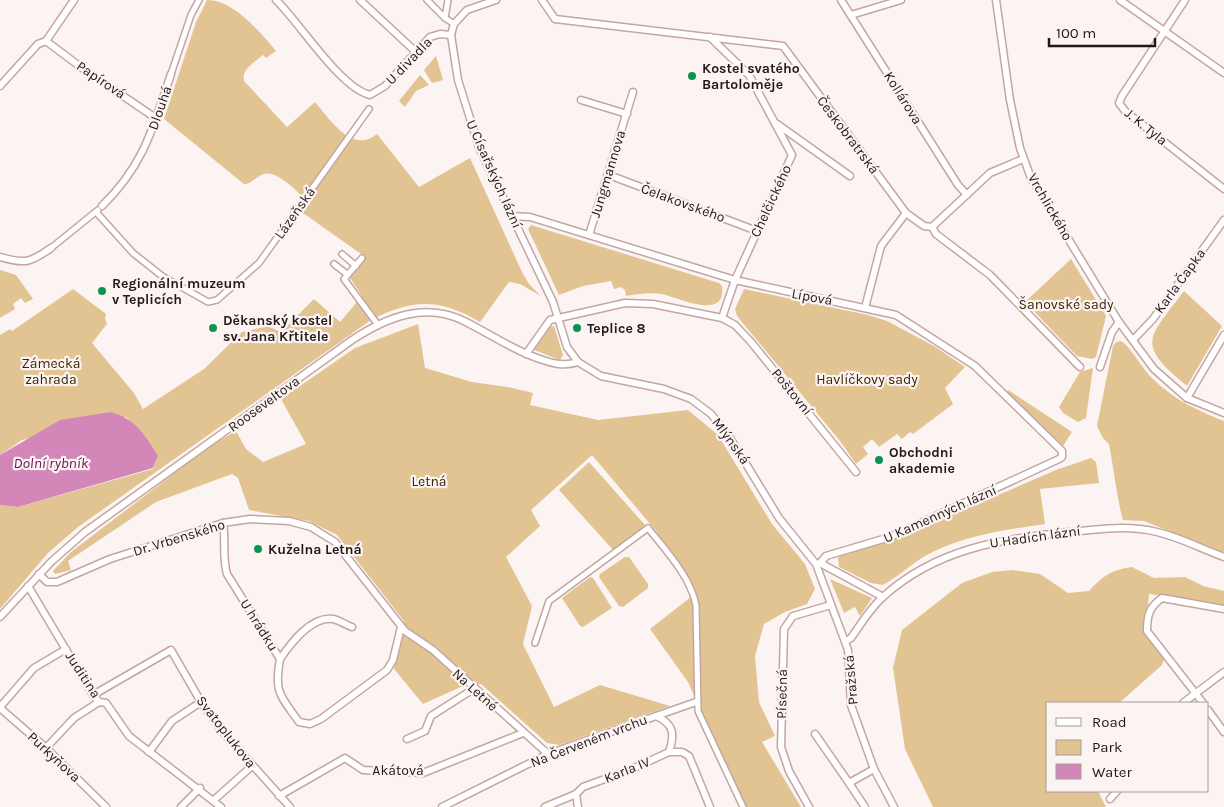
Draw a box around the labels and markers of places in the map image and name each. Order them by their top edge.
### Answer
place label: Kostel svatého Bartoloměje [702,60,800,93]
marker: Kostel svatého Bartoloměje [686,70,698,82]
place label: Regionální muzeum v Teplicích [112,275,246,308]
marker: Regionální muzeum v Teplicích [96,285,108,297]
place label: Děkanský kostel sv. Jana Křtitele [223,312,332,345]
place label: Teplice 8 [587,320,646,337]
marker: Děkanský kostel sv. Jana Křtitele [207,322,219,334]
marker: Teplice 8 [571,322,583,334]
place label: Obchodni akademie [889,444,955,477]
marker: Obchodni akademie [873,454,885,466]
place label: Kuželna Letná [268,541,362,558]
marker: Kuželna Letná [252,543,264,555]

